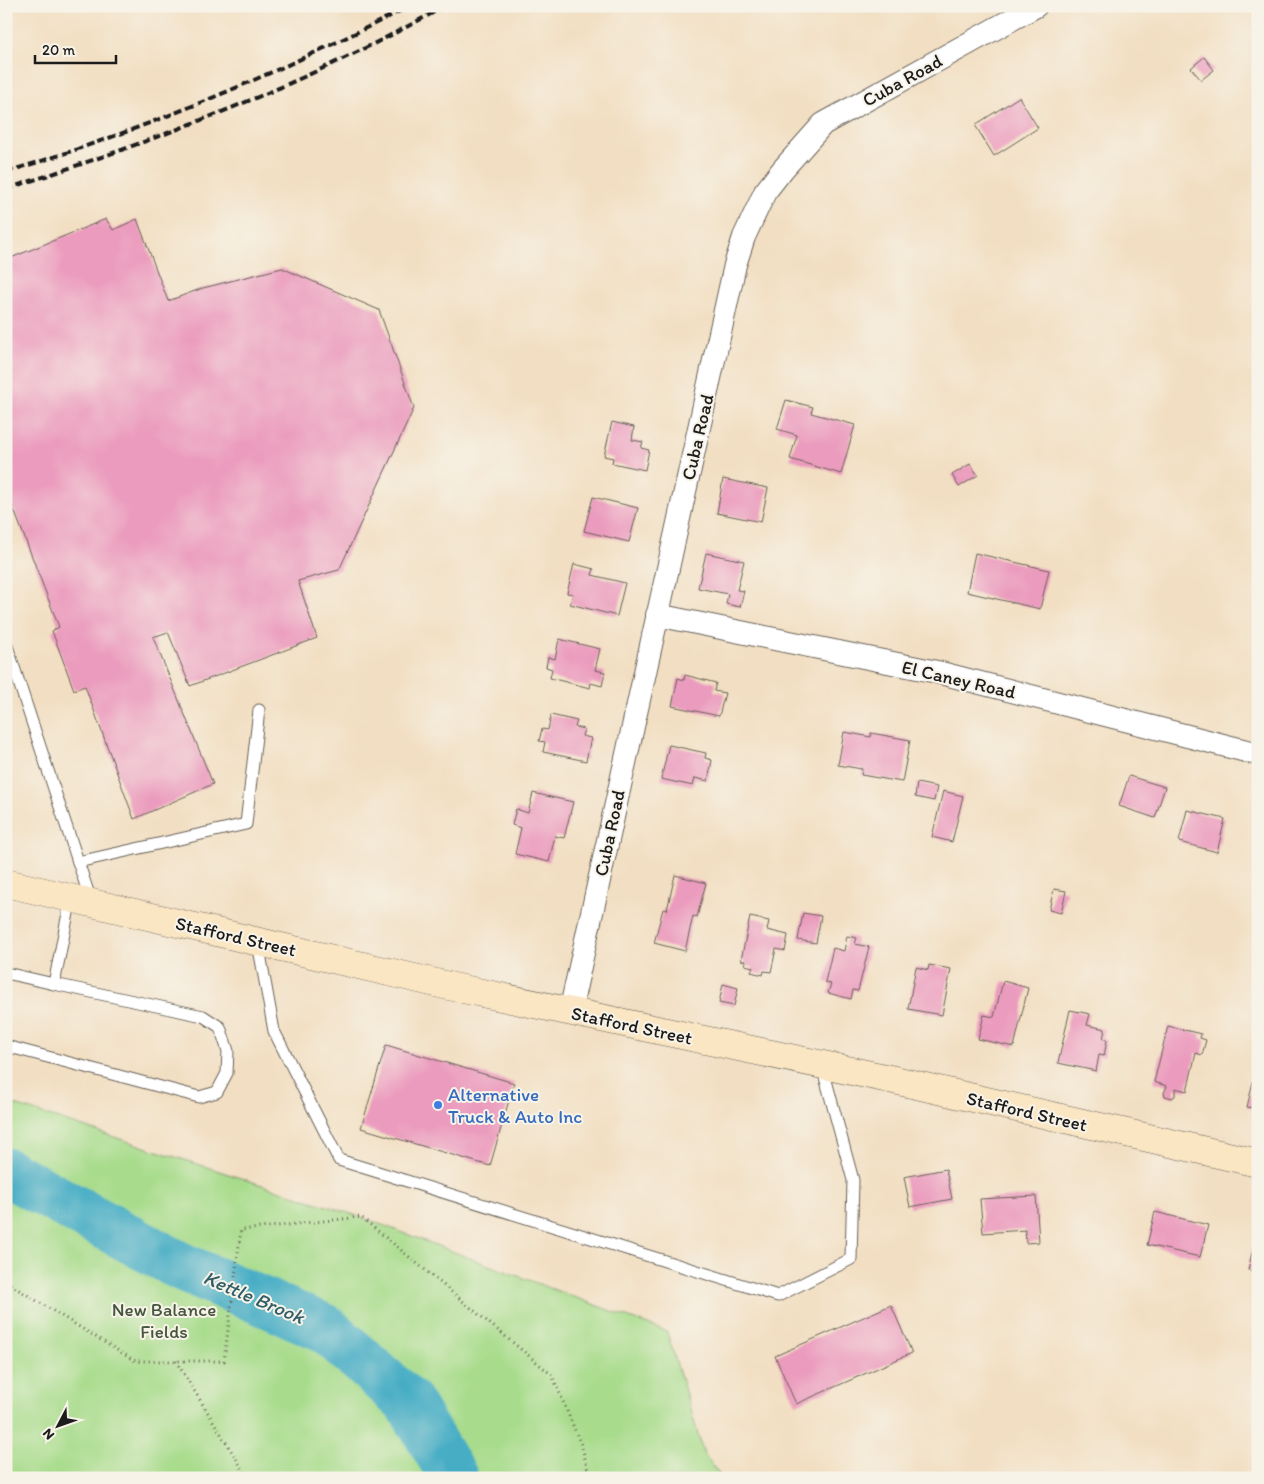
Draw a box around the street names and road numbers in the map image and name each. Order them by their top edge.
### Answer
street label: Cuba Road [858,49,946,112]
street label: Cuba Road [676,392,719,482]
street label: El Caney Road [900,655,1019,704]
street label: Cuba Road [589,788,630,878]
street label: Stafford Street [173,911,298,962]
street label: Stafford Street [569,1001,695,1050]
street label: Stafford Street [964,1086,1089,1137]

